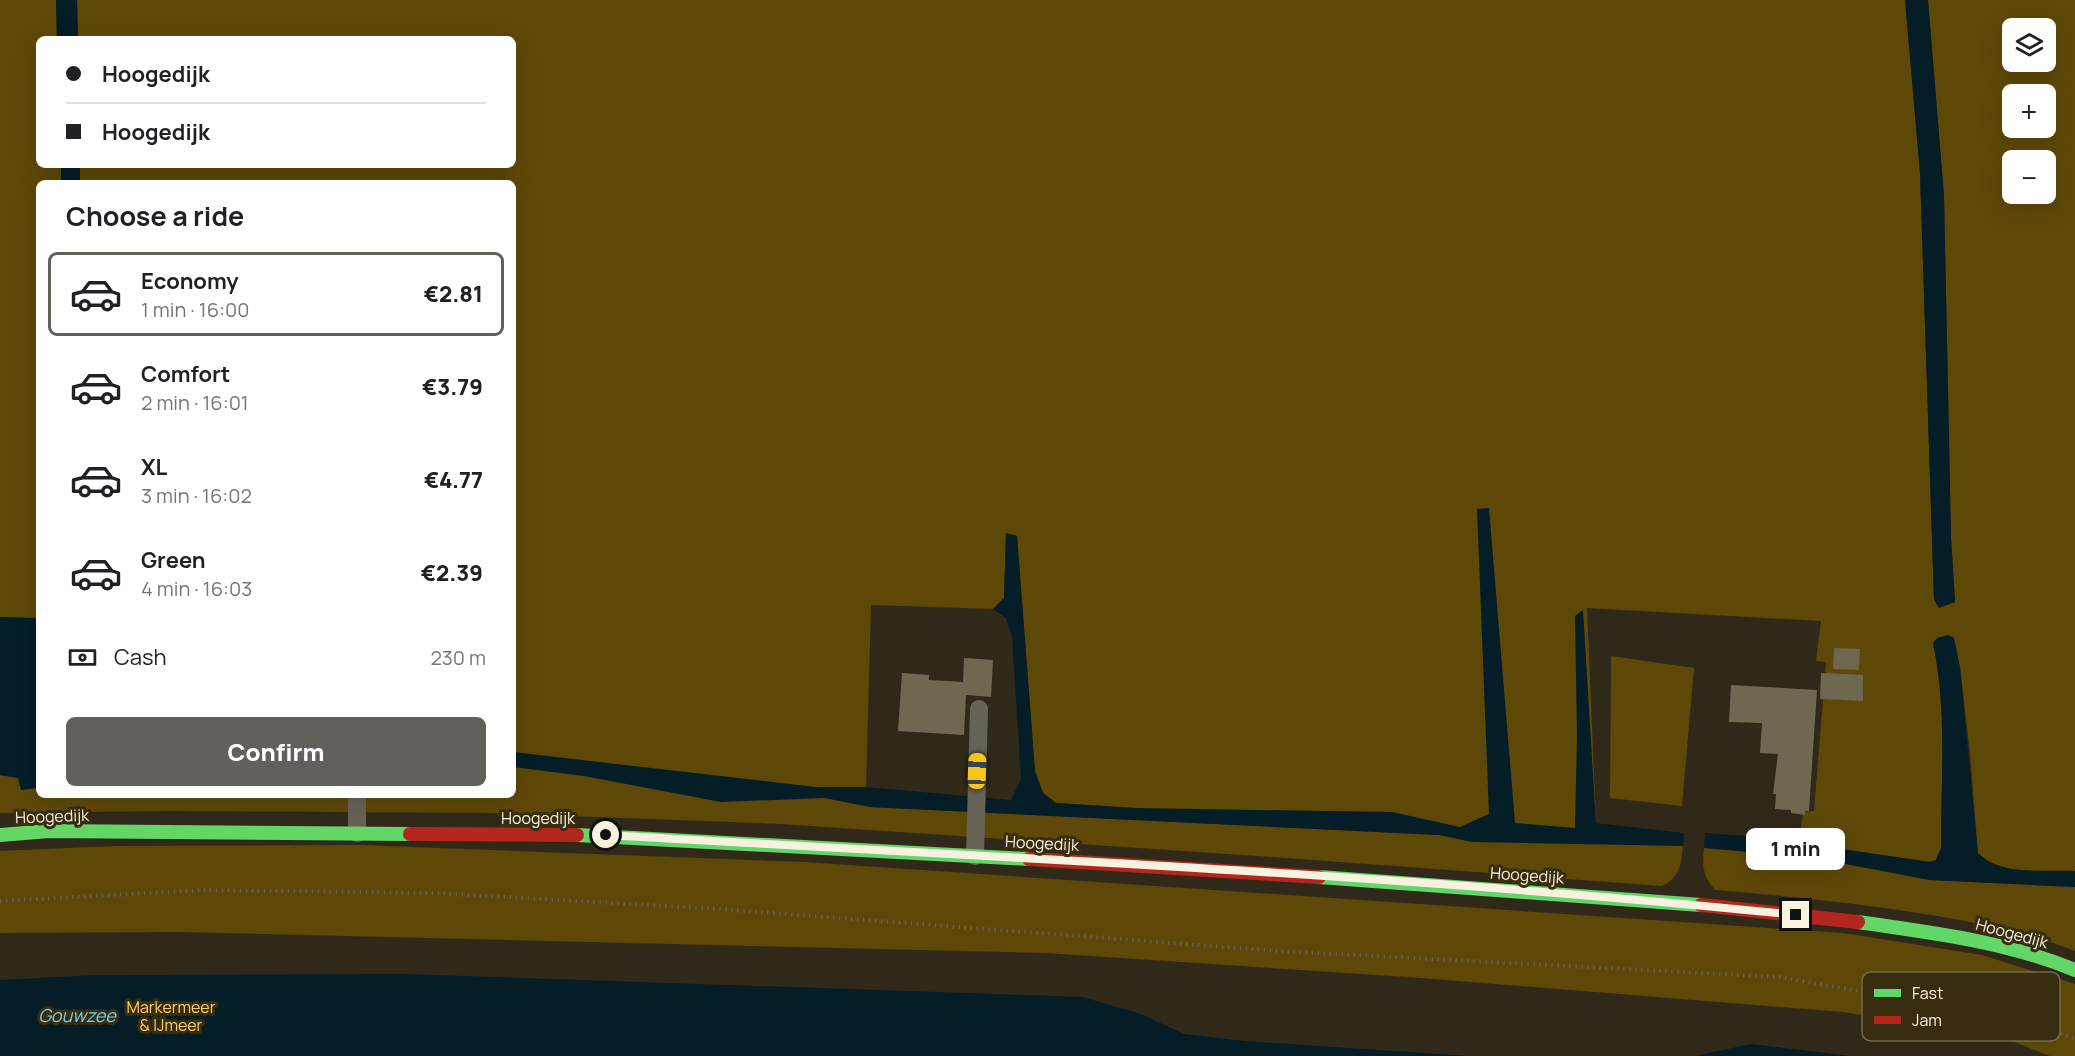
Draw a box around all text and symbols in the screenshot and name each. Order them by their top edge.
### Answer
map controls [2002,18,2056,204]
button: layers [2002,18,2056,72]
text: Hoogedijk [102,59,210,89]
button: + [2002,84,2056,138]
text: Hoogedijk [102,117,210,147]
button: − [2002,150,2056,204]
text: Choose a ride [66,197,244,234]
text: Economy [141,266,239,296]
icon: car [69,267,123,321]
text: €2.81 [424,279,483,309]
text: 1 min · 16:00 [141,296,249,323]
text: Comfort [141,359,230,389]
icon: car [69,360,123,414]
text: €3.79 [422,372,483,402]
text: 2 min · 16:01 [141,389,249,416]
text: XL [141,452,167,482]
icon: car [69,453,123,507]
text: €4.77 [424,465,483,495]
text: 3 min · 16:02 [141,482,252,509]
text: Green [141,545,206,575]
icon: car [69,546,123,600]
text: €2.39 [421,558,483,588]
text: 4 min · 16:03 [141,575,252,602]
icon: cash [66,641,99,674]
text: Cash [114,642,167,672]
text: 230 m [430,644,486,671]
button: Confirm [66,717,486,786]
car [967,753,987,789]
street label: Hoogedijk [15,804,90,828]
street label: Hoogedijk [501,807,576,829]
route start [592,821,619,848]
callout: 1 min [1746,828,1846,870]
street label: Hoogedijk [1005,830,1081,856]
text: 1 min [1770,835,1821,862]
street label: Hoogedijk [1489,861,1566,889]
route end [1782,901,1809,928]
street label: Hoogedijk [1973,913,2052,953]
legend [1862,972,2060,1041]
text: Fast [1912,982,1943,1004]
park label: Markermeer & IJmeer [127,996,216,1036]
water label: Gouwzee [38,1003,117,1027]
text: Jam [1912,1009,1942,1031]

